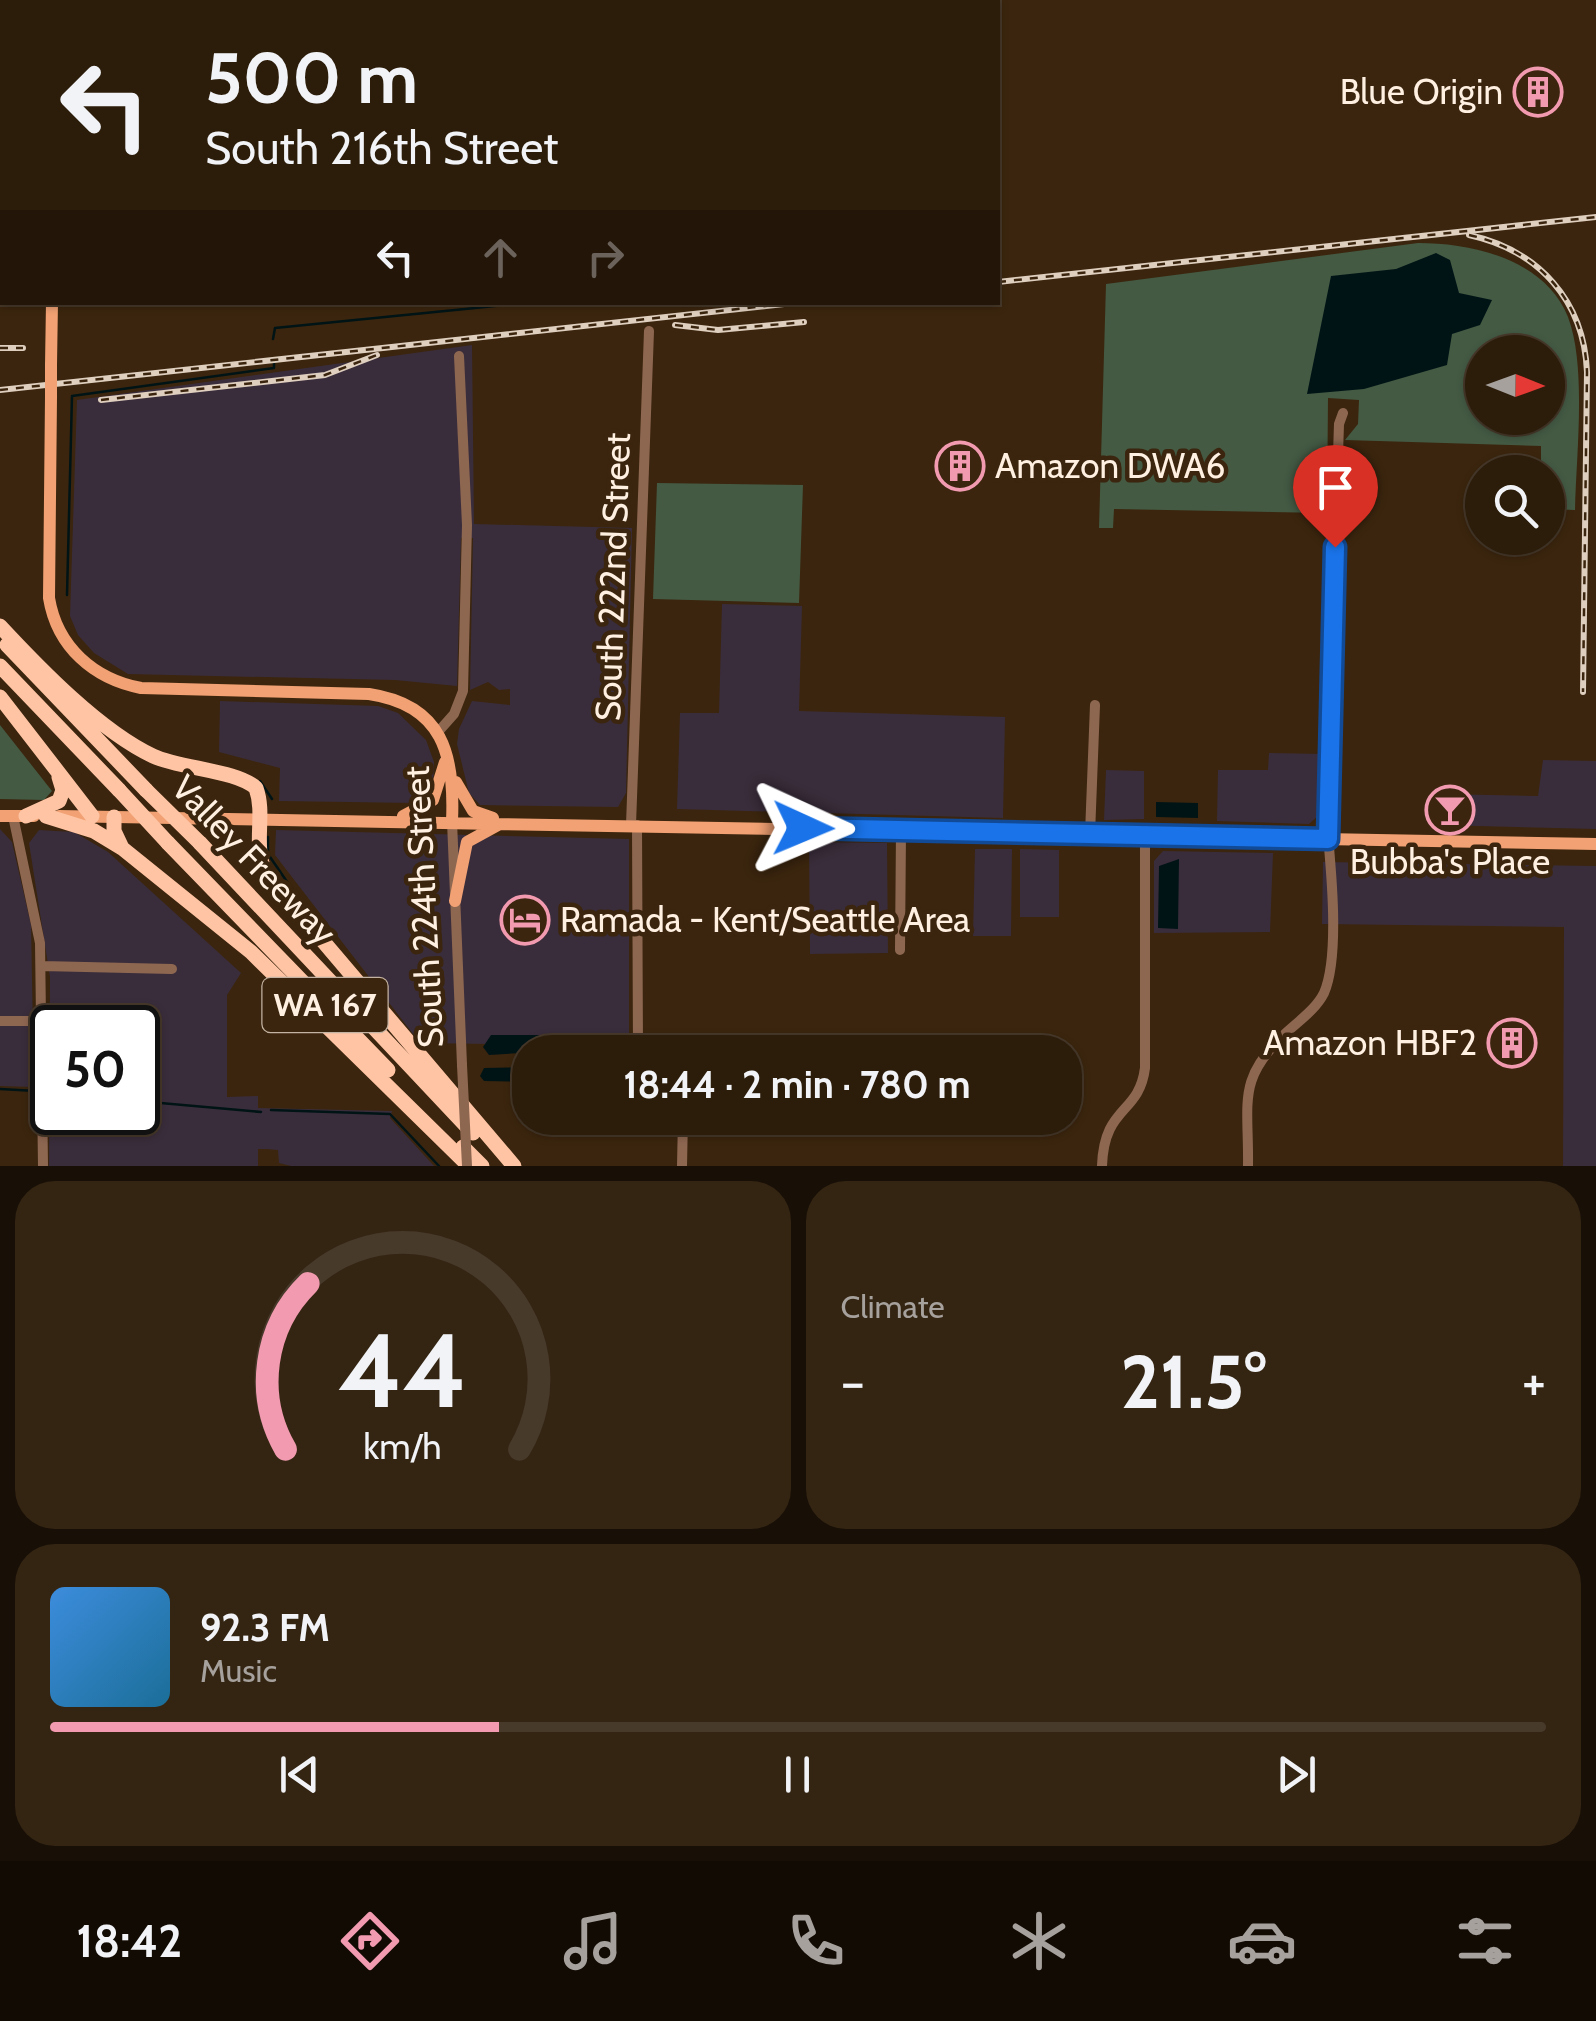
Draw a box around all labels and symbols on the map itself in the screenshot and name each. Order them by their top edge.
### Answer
building icon: Blue Origin [1512,66,1564,118]
place label: Blue Origin [1340,70,1503,113]
north arrow [1465,335,1565,435]
street label: South 222nd Street [586,432,639,722]
building icon: Amazon DWA6 [934,440,986,492]
place label: Amazon DWA6 [995,444,1225,487]
pin [1293,445,1378,548]
street label: South 224th Street [395,765,452,1049]
street label: Valley Freeway [163,766,346,953]
position arrow [751,776,855,880]
bar icon: Bubba's Place [1424,784,1476,836]
place label: Bubba's Place [1350,840,1550,883]
hotel icon: Ramada - Kent/Seattle Area [499,894,551,946]
place label: Ramada - Kent/Seattle Area [560,898,970,941]
road number: WA 167 [262,978,388,1032]
speed limit sign: 50 [30,1005,160,1135]
building icon: Amazon HBF2 [1486,1017,1538,1069]
place label: Amazon HBF2 [1263,1021,1477,1064]

